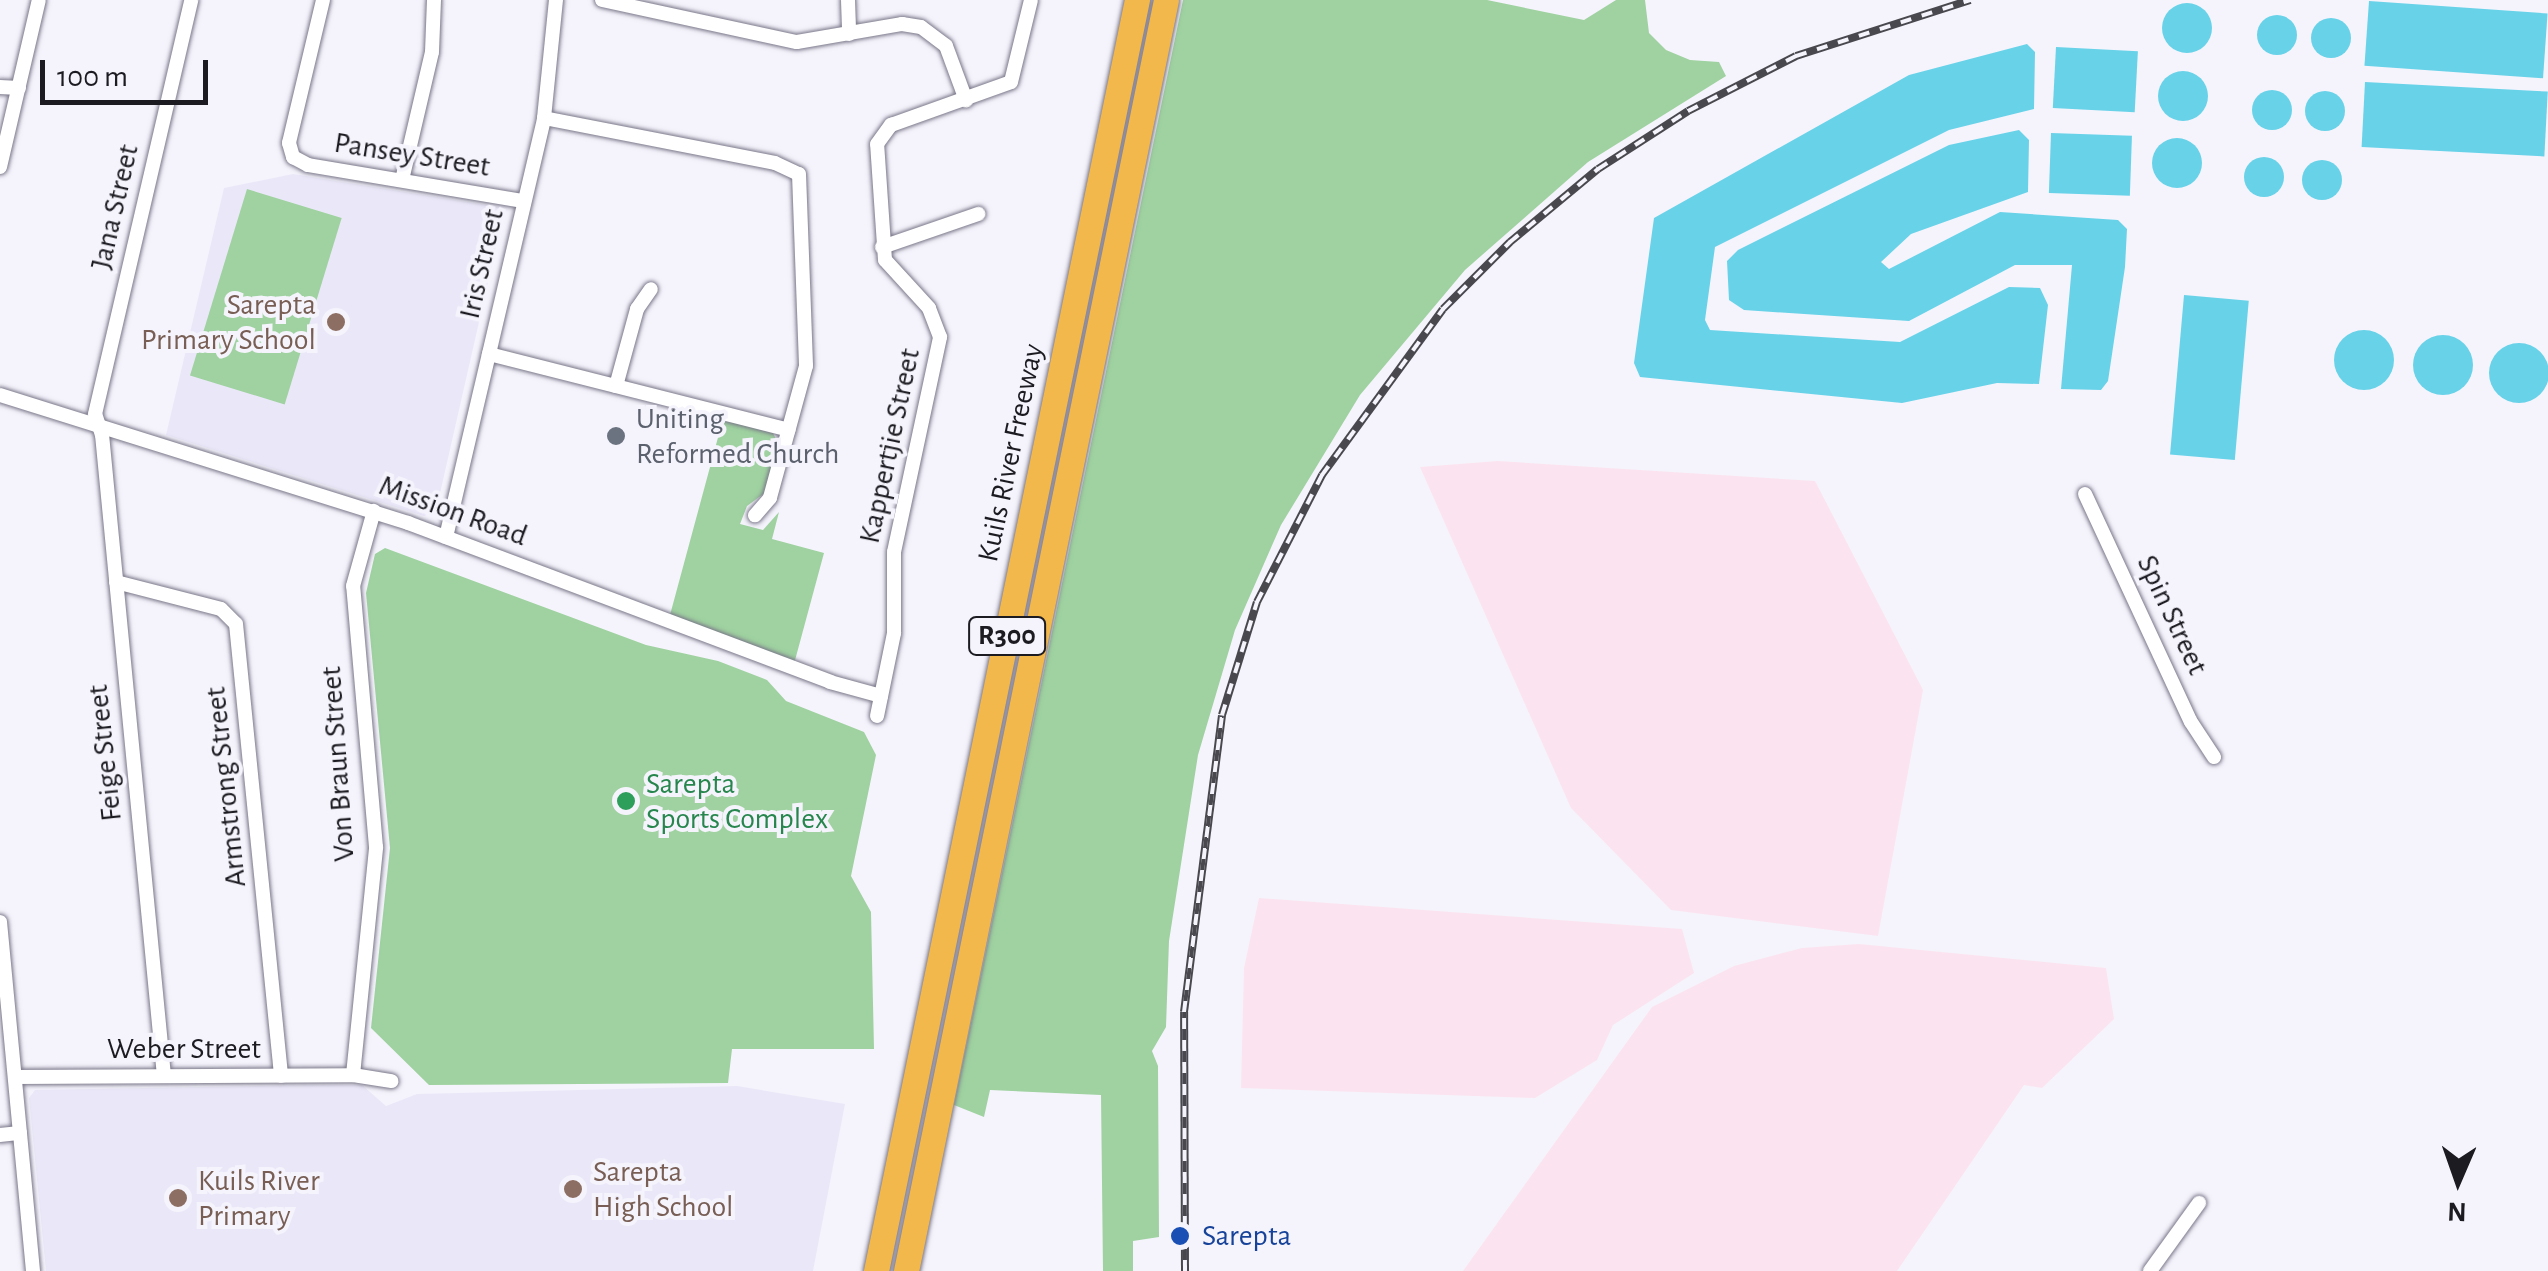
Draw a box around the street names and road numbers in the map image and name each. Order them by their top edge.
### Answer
street label: Pansey Street [332,125,492,185]
street label: Jana Street [83,141,147,273]
street label: Iris Street [452,206,512,322]
street label: Kuils River Freeway [970,341,1052,565]
street label: Kappertjie Street [852,345,928,547]
street label: Mission Road [374,468,532,554]
street label: Spin Street [2129,550,2215,680]
road number: R300 [967,613,1047,659]
street label: Von Braun Street [313,665,363,863]
street label: Feige Street [80,683,130,823]
street label: Armstrong Street [198,685,254,889]
street label: Weber Street [107,1031,261,1067]

